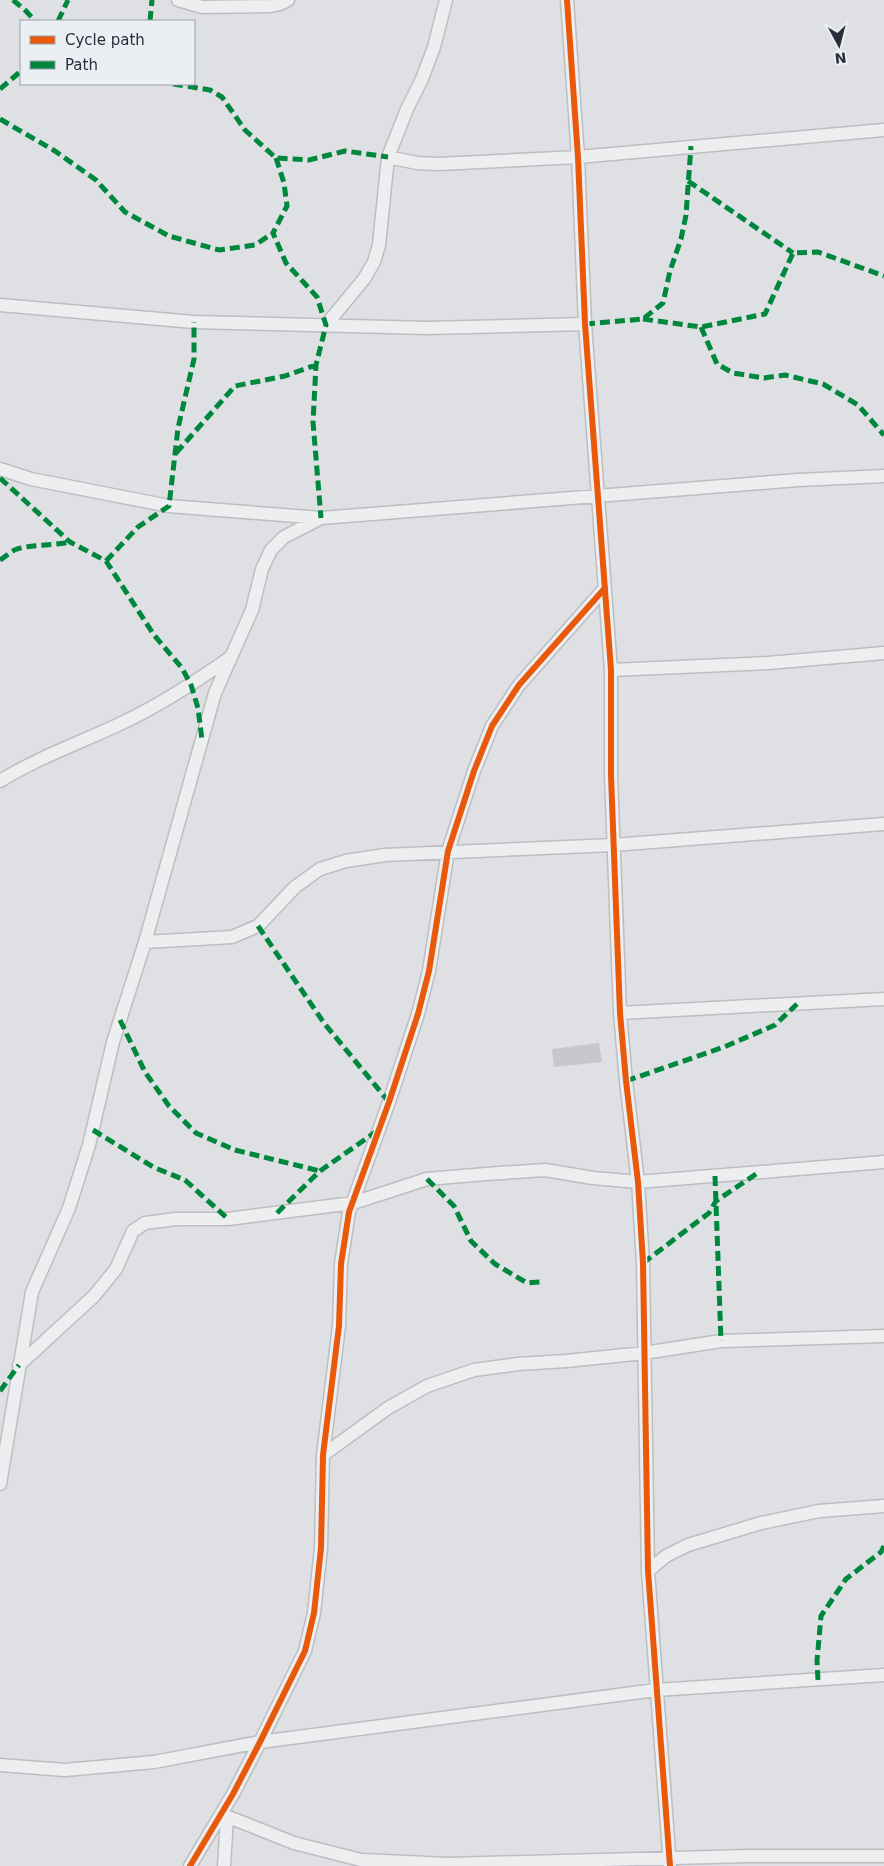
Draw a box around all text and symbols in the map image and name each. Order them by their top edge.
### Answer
legend [20,20,195,85]
north arrow [814,20,864,70]
text: Cycle path [65,31,145,49]
text: N [834,49,847,67]
text: Path [65,56,98,74]

